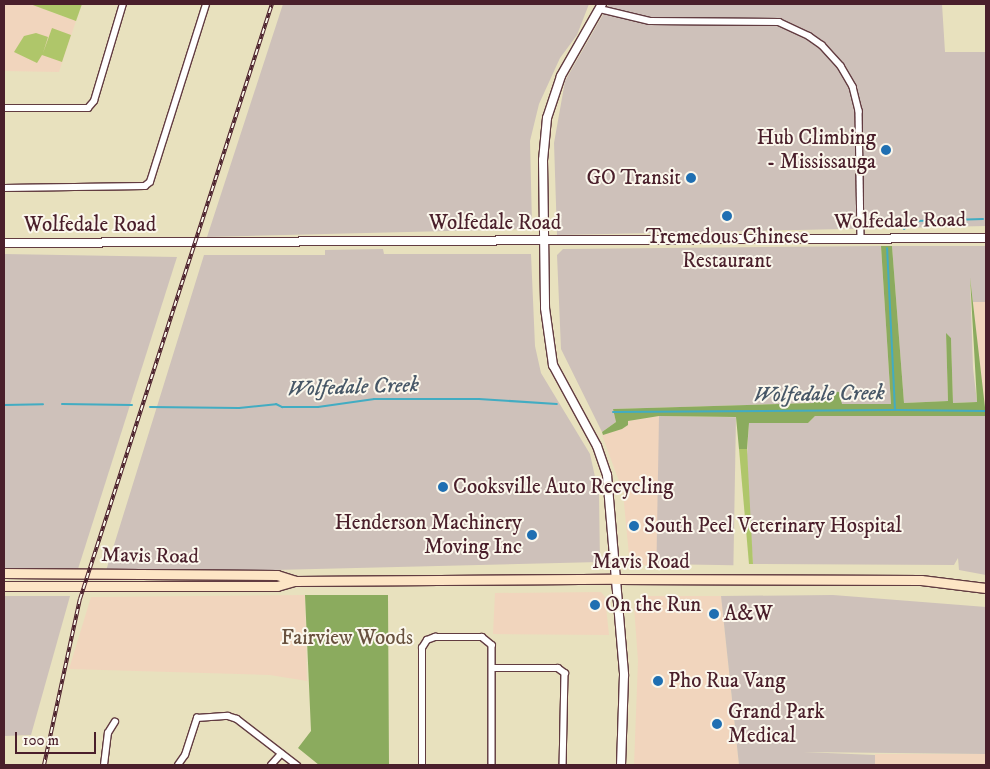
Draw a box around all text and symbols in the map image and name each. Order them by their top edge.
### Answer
place label: Hub Climbing - Mississauga [756,125,876,175]
marker: Hub Climbing - Mississauga [880,144,892,156]
place label: GO Transit [586,165,681,191]
marker: GO Transit [685,172,697,184]
street label: Wolfedale Road [834,207,966,235]
street label: Wolfedale Road [429,210,561,236]
marker: Tremedous Chinese Restaurant [721,210,733,222]
street label: Wolfedale Road [24,212,156,238]
place label: Tremedous Chinese Restaurant [646,224,808,274]
water label: Wolfedale Creek [287,372,419,402]
water label: Wolfedale Creek [753,380,885,408]
place label: Cooksville Auto Recycling [453,474,674,500]
marker: Cooksville Auto Recycling [437,481,449,493]
place label: Henderson Machinery Moving Inc [334,510,522,560]
place label: South Peel Veterinary Hospital [644,513,902,539]
marker: South Peel Veterinary Hospital [628,520,640,532]
marker: Henderson Machinery Moving Inc [526,529,538,541]
street label: Mavis Road [101,543,199,569]
street label: Mavis Road [592,549,690,575]
place label: On the Run [605,592,701,618]
marker: On the Run [589,599,601,611]
place label: A&W [724,601,773,627]
marker: A&W [708,608,720,620]
park label: Fairview Woods [281,625,413,651]
place label: Pho Rua Vang [668,668,785,694]
marker: Pho Rua Vang [652,675,664,687]
place label: Grand Park Medical [728,699,825,749]
marker: Grand Park Medical [710,717,724,731]
scale bar [18,722,99,754]
text: 100 m [23,731,59,750]

